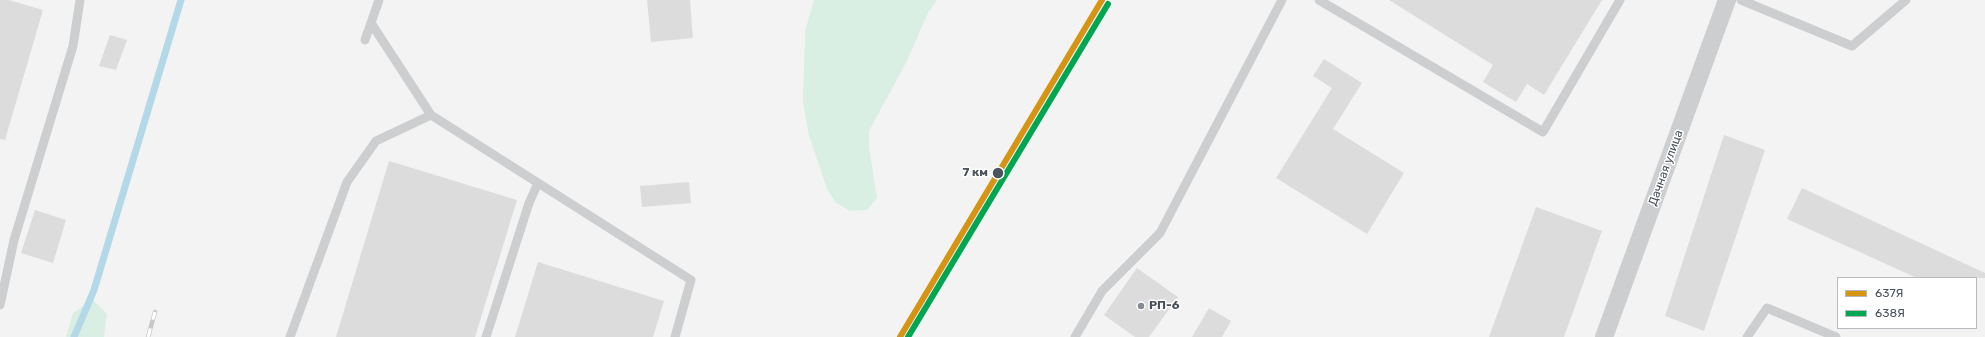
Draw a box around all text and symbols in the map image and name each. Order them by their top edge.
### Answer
street label: Дачная улица [1646,128,1686,208]
place label: 7 км [963,166,988,180]
marker: 7 км [991,166,1005,180]
legend [1837,277,1977,329]
text: 637Я [1875,286,1904,300]
place label: РП-6 [1149,299,1180,313]
marker: РП-6 [1136,301,1146,311]
text: 638Я [1875,306,1905,320]

